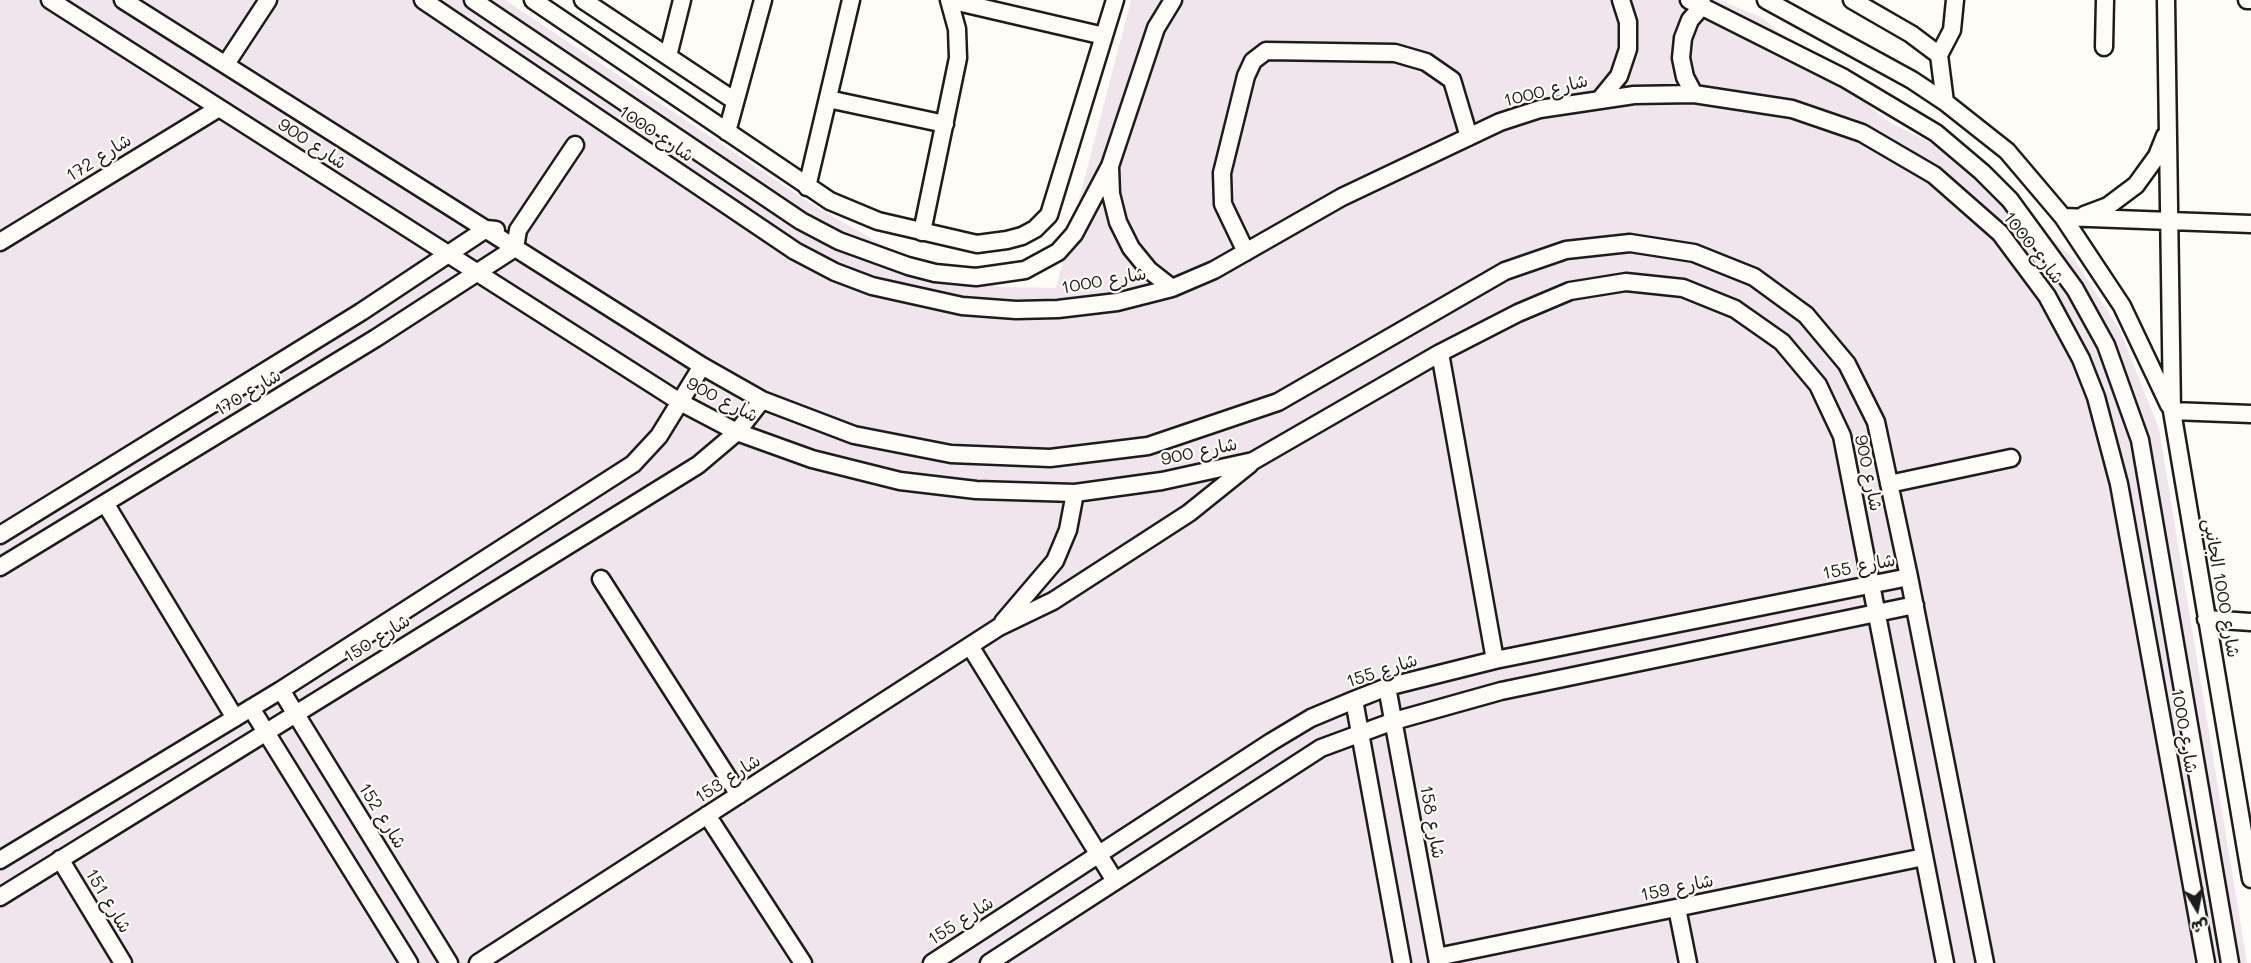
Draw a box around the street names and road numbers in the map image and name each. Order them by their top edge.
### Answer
street label: شارع 1000 [1502,70,1590,112]
street label: شارع 1000 [614,101,698,167]
street label: شارع 900 [274,114,350,174]
street label: شارع 172 [62,130,136,186]
street label: شارع 1000 [1998,207,2068,289]
street label: شارع 1000 [1060,263,1148,299]
street label: شارع 170 [211,365,285,421]
street label: شارع 900 [683,373,761,427]
street label: شارع 900 [1159,433,1239,471]
street label: شارع 900 [1849,433,1887,513]
street label: شارع 1000 الجانبى [2198,517,2244,659]
street label: شارع 155 [1821,549,1897,585]
street label: شارع 150 [340,610,414,668]
street label: شارع 155 [1344,649,1420,693]
street label: شارع 1000 [2166,687,2202,775]
street label: شارع 153 [691,750,765,808]
street label: شارع 152 [353,779,411,853]
street label: شارع 158 [1415,784,1449,860]
street label: شارع 151 [80,865,136,937]
street label: شارع 159 [1639,870,1715,906]
street label: شارع 155 [924,892,998,950]

